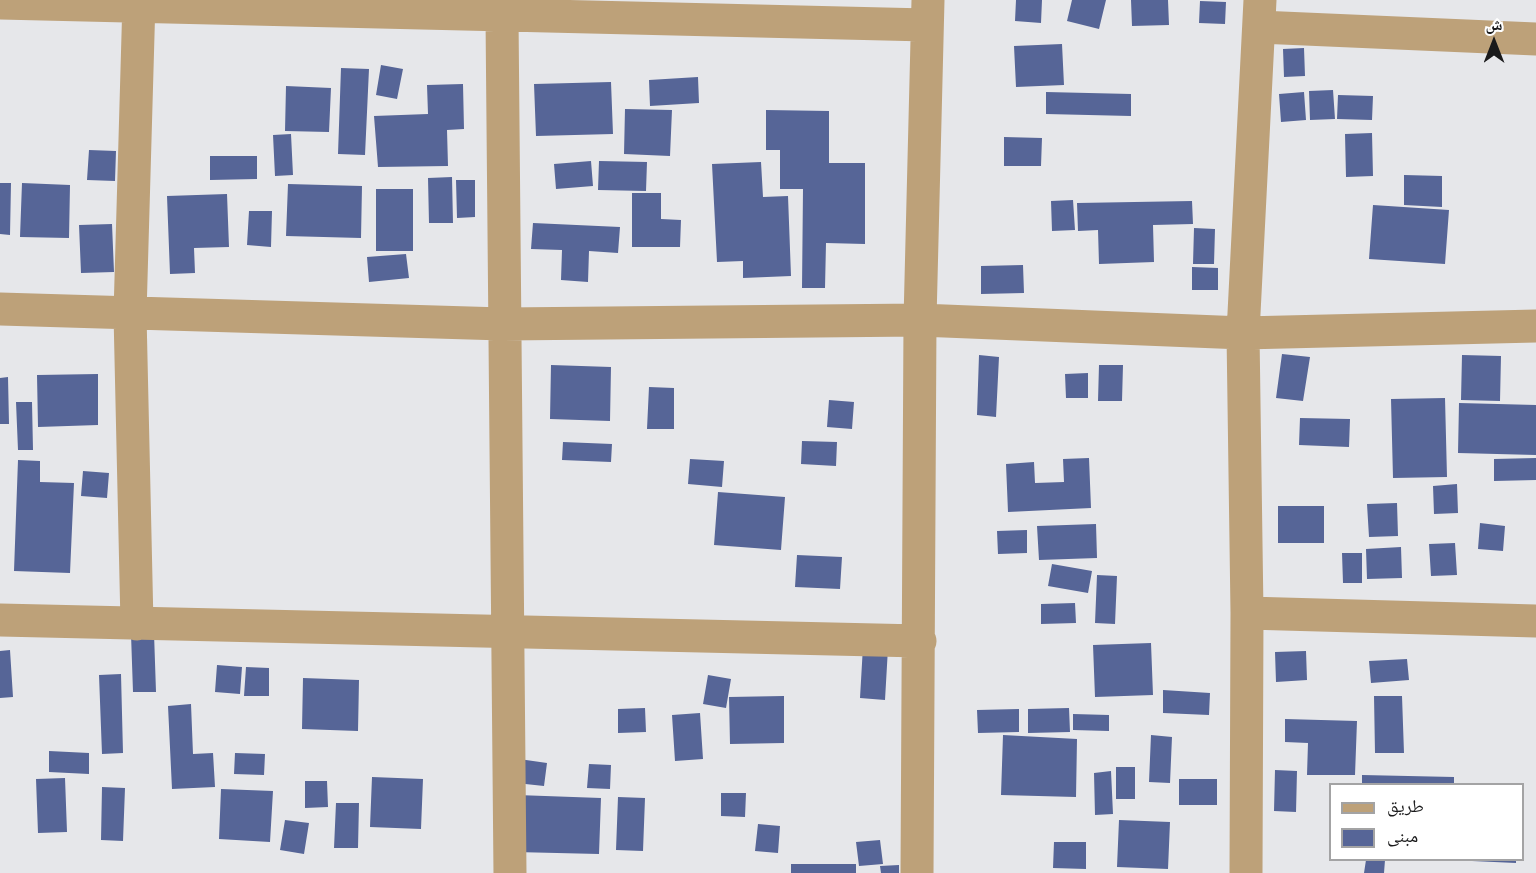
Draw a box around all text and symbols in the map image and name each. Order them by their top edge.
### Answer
north arrow [1464,12,1524,72]
text: ش [1486,15,1502,33]
legend [1329,783,1524,861]
text: طريق [1387,795,1424,815]
text: مبنى [1387,825,1418,845]

